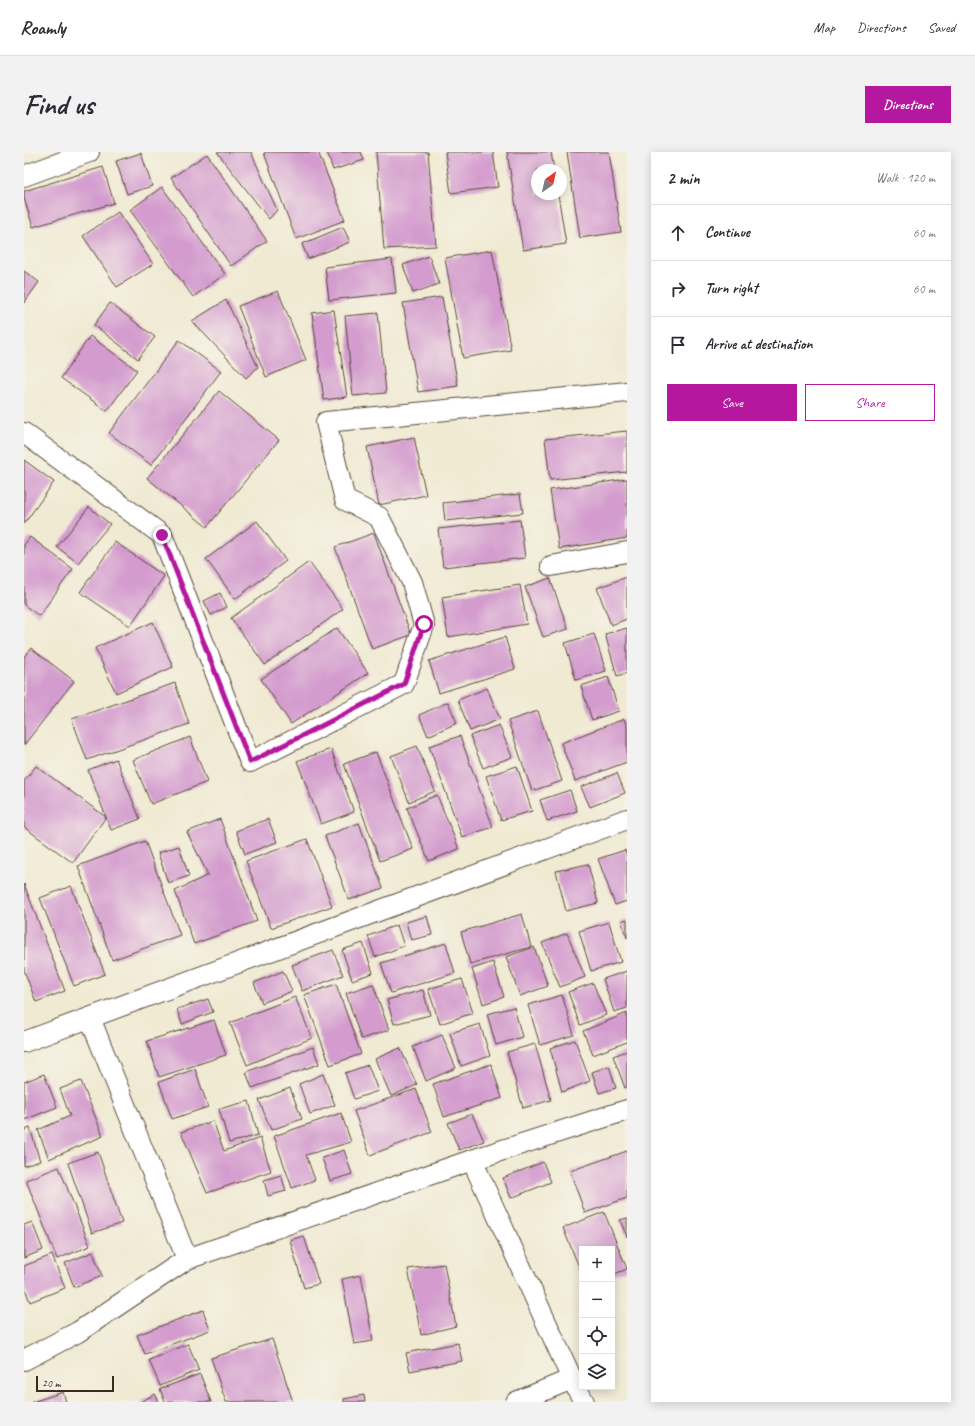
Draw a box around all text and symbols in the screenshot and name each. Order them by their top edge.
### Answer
text: Roamly [20,16,66,40]
text: Map [814,19,835,36]
text: Directions [857,19,906,36]
text: Saved [928,19,955,36]
button: Directions [865,86,951,123]
text: Find us [24,87,94,122]
north arrow [531,164,567,200]
text: 2 min [667,168,700,189]
text: Walk · 120 m [876,170,935,186]
icon: ahead [667,222,689,244]
text: Continue [705,223,750,242]
text: 60 m [913,225,935,241]
icon: right [667,278,689,300]
text: Turn right [705,279,758,298]
text: 60 m [913,281,935,297]
icon: arrive [667,334,689,356]
text: Arrive at destination [705,335,812,354]
button: Save [667,384,797,421]
button: Share [805,384,935,421]
route end [153,526,171,544]
route start [415,615,433,633]
map controls [579,1246,615,1390]
button: + [579,1246,615,1282]
button: − [579,1282,615,1318]
button: locate [579,1318,615,1354]
button: layers [579,1354,615,1390]
scale bar [36,1374,114,1393]
text: 20 m [42,1376,61,1390]

